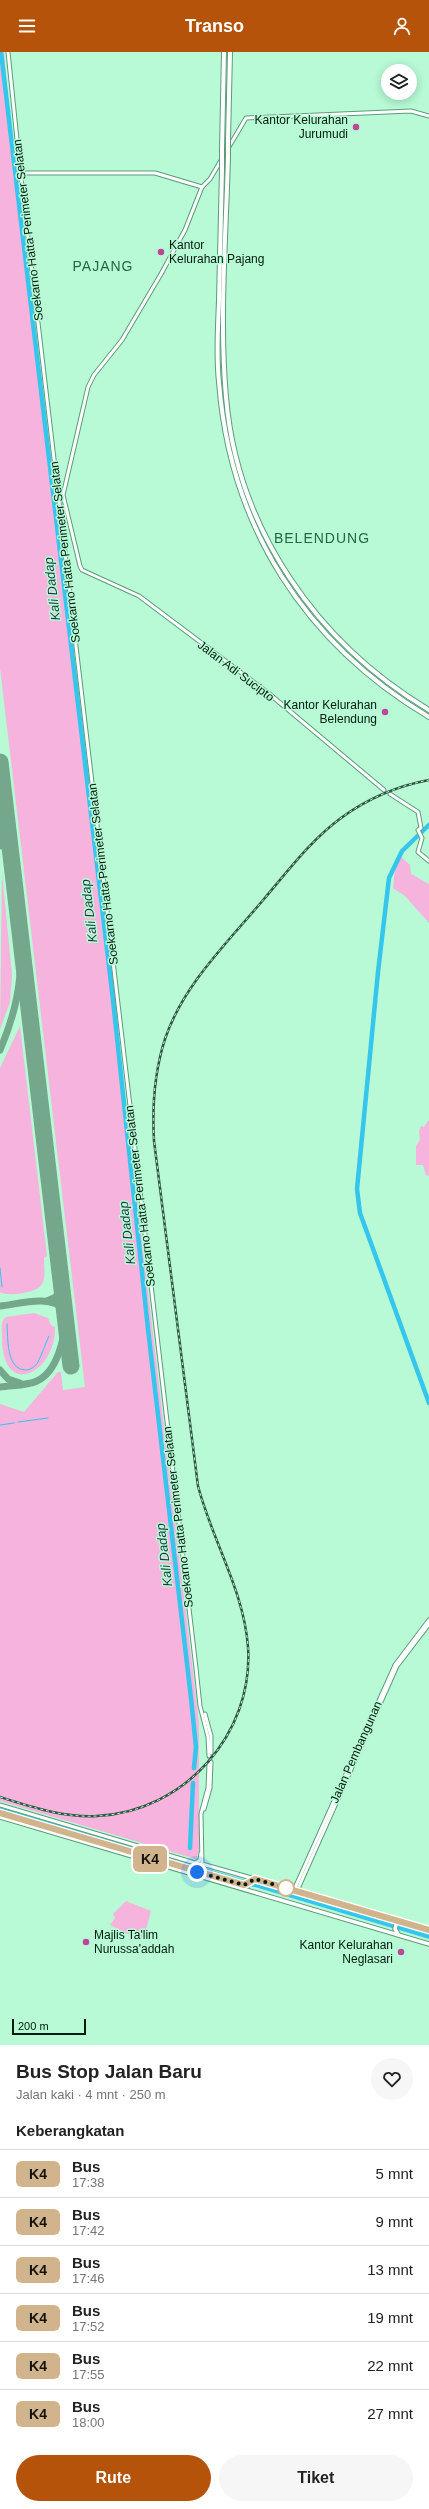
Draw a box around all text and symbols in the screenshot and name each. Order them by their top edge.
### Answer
icon: menu [16,15,38,37]
icon: person [391,15,413,37]
text: Transo [185,16,244,36]
map controls [381,64,417,100]
button: layers [381,64,417,100]
place label: Kantor Kelurahan Jurumudi [255,113,348,141]
marker: Kantor Kelurahan Jurumudi [351,122,361,132]
street label: Soekarno Hatta Perimeter Selatan [10,138,46,322]
place label: Kantor Kelurahan Pajang [169,238,264,266]
marker: Kantor Kelurahan Pajang [156,247,166,257]
district label: PAJANG [73,258,133,274]
street label: Soekarno Hatta Perimeter Selatan [47,460,83,644]
district label: BELENDUNG [274,530,370,546]
water label: Kali Dadap [41,557,63,621]
street label: Jalan Adi Sucipto [195,638,277,704]
place label: Kantor Kelurahan Belendung [284,698,377,726]
marker: Kantor Kelurahan Belendung [380,707,390,717]
street label: Soekarno Hatta Perimeter Selatan [85,782,121,966]
water label: Kali Dadap [78,879,100,943]
street label: Soekarno Hatta Perimeter Selatan [122,1104,158,1288]
water label: Kali Dadap [116,1201,138,1265]
street label: Soekarno Hatta Perimeter Selatan [160,1425,196,1609]
water label: Kali Dadap [153,1523,175,1587]
street label: Jalan Pembangunan [327,1699,385,1805]
line badge: K4 [132,1846,168,1872]
text: K4 [141,1851,159,1867]
your location [187,1862,207,1882]
unlabelled marker [277,1879,295,1897]
place label: Majlis Ta'lim Nurussa'addah [94,1928,174,1956]
marker: Majlis Ta'lim Nurussa'addah [81,1937,91,1947]
place label: Kantor Kelurahan Neglasari [300,1938,393,1966]
marker: Kantor Kelurahan Neglasari [396,1947,406,1957]
scale bar [12,2017,86,2036]
text: 200 m [18,2020,49,2032]
button: heart [371,2058,413,2100]
text: Bus Stop Jalan Baru [16,2061,202,2082]
text: Jalan kaki · 4 mnt · 250 m [16,2087,166,2102]
text: Keberangkatan [16,2122,124,2139]
text: Bus [72,2158,100,2175]
text: 5 mnt [375,2165,413,2182]
text: K4 [29,2166,47,2182]
text: 17:38 [72,2175,105,2190]
text: Bus [72,2206,100,2223]
text: 9 mnt [375,2213,413,2230]
text: K4 [29,2214,47,2230]
text: 17:42 [72,2223,105,2238]
text: Bus [72,2254,100,2271]
text: 13 mnt [367,2261,413,2278]
text: K4 [29,2262,47,2278]
text: 17:46 [72,2271,105,2286]
text: Bus [72,2302,100,2319]
text: 19 mnt [367,2309,413,2326]
text: K4 [29,2310,47,2326]
text: 17:52 [72,2319,105,2334]
text: Bus [72,2350,100,2367]
text: 22 mnt [367,2357,413,2374]
text: K4 [29,2358,47,2374]
text: 17:55 [72,2367,105,2382]
text: Bus [72,2398,100,2415]
text: 27 mnt [367,2405,413,2422]
text: K4 [29,2406,47,2422]
text: 18:00 [72,2415,105,2430]
button: Rute [16,2455,211,2501]
button: Tiket [219,2455,413,2501]

